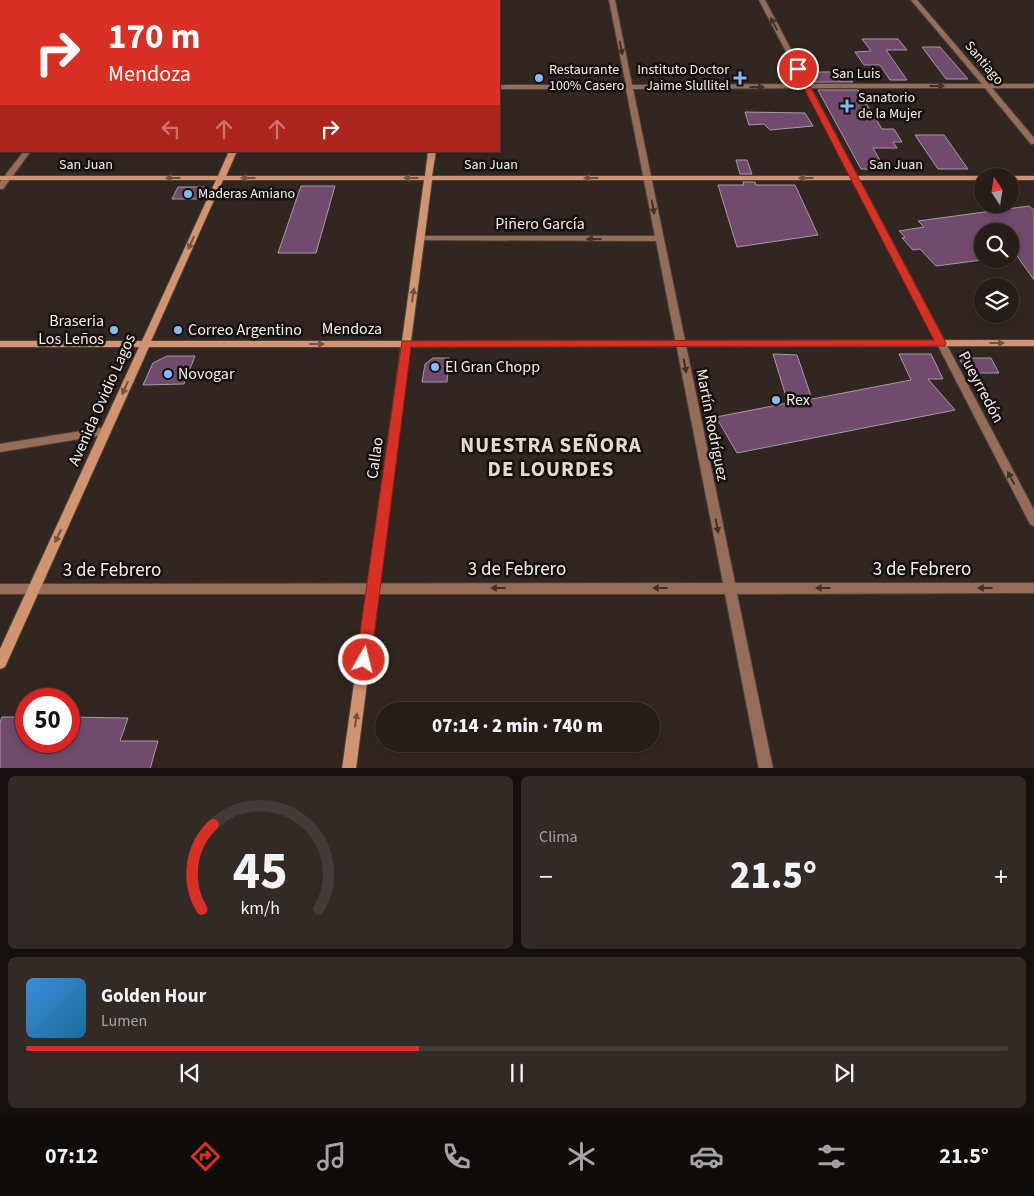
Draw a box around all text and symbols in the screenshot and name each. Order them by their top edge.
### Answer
text: 170 m [108,12,200,62]
one-way arrow [770,17,778,31]
icon: right [25,20,90,85]
street label: Santiago [960,37,1008,89]
one-way arrow [618,40,626,56]
pin [777,48,819,90]
icon: arrive [784,55,812,83]
text: Mendoza [108,58,191,90]
place label: Restaurante 100% Casero [549,60,624,96]
place label: Instituto Doctor Jaime Slullitel [637,60,729,96]
street label: San Luis [832,64,880,84]
marker: Instituto Doctor Jaime Slullitel [733,71,747,85]
marker: Restaurante 100% Casero [533,72,545,84]
one-way arrow [930,82,946,90]
one-way arrow [750,83,766,91]
place label: Sanatorio de la Mujer [858,88,922,124]
marker: Sanatorio de la Mujer [840,99,854,113]
icon: left [157,115,185,143]
icon: ahead [210,115,238,143]
icon: ahead [263,115,291,143]
icon: right [316,115,344,143]
street label: San Juan [59,155,113,175]
street label: San Juan [464,155,518,175]
street label: San Juan [869,155,923,175]
north arrow [974,168,1019,212]
map controls [974,168,1019,323]
one-way arrow [164,174,180,182]
one-way arrow [240,174,256,182]
one-way arrow [402,174,418,182]
one-way arrow [582,174,598,182]
one-way arrow [797,174,813,182]
place label: Maderas Amiano [198,184,295,204]
marker: Maderas Amiano [182,188,194,200]
one-way arrow [650,200,658,216]
street label: Piñero García [495,213,585,235]
button: search [974,223,1019,268]
one-way arrow [585,235,601,243]
one-way arrow [187,236,195,250]
button: layers [974,278,1019,323]
one-way arrow [409,287,417,303]
place label: Braseria Los Leños [38,310,104,350]
street label: Mendoza [322,318,382,340]
place label: Correo Argentino [188,319,302,341]
marker: Braseria Los Leños [108,324,120,336]
marker: Correo Argentino [172,324,184,336]
street label: Avenida Ovidio Lagos [63,330,141,470]
one-way arrow [990,339,1006,347]
one-way arrow [309,340,325,348]
street label: Pueyrredón [953,347,1009,427]
place label: El Gran Chopp [445,356,540,378]
one-way arrow [682,359,690,375]
marker: El Gran Chopp [429,361,441,373]
place label: Novogar [178,363,235,385]
street label: Martín Rodríguez [690,367,734,483]
marker: Novogar [162,368,174,380]
one-way arrow [121,381,129,395]
place label: Rex [786,389,810,411]
marker: Rex [770,394,782,406]
district label: NUESTRA SEÑORA DE LOURDES [460,430,642,484]
street label: Callao [361,436,389,480]
one-way arrow [1007,471,1015,485]
one-way arrow [714,518,722,534]
one-way arrow [53,529,61,543]
street label: 3 de Febrero [468,556,566,583]
street label: 3 de Febrero [873,556,971,583]
street label: 3 de Febrero [63,557,161,584]
one-way arrow [490,584,506,592]
one-way arrow [652,584,668,592]
one-way arrow [815,584,831,592]
one-way arrow [977,584,993,592]
position arrow [337,633,389,685]
speed limit sign: 50 [15,688,80,753]
one-way arrow [352,712,360,728]
text: 07:14 · 2 min · 740 m [432,713,603,740]
text: Clima [539,826,577,848]
text: 45 [233,835,288,909]
text: 21.5° [730,849,817,903]
text: − [539,857,553,897]
text: + [994,857,1008,897]
text: km/h [241,896,280,921]
text: Golden Hour [101,983,206,1010]
text: Lumen [101,1010,147,1032]
icon: previous [176,1059,204,1087]
icon: pause [503,1059,531,1087]
icon: next [830,1059,858,1087]
icon: directions [188,1139,223,1174]
icon: music [314,1139,349,1174]
icon: phone [439,1139,474,1174]
icon: climate [564,1139,599,1174]
icon: car [689,1139,724,1174]
icon: filters [814,1139,849,1174]
text: 07:12 [45,1140,98,1172]
text: 21.5° [939,1140,989,1172]

